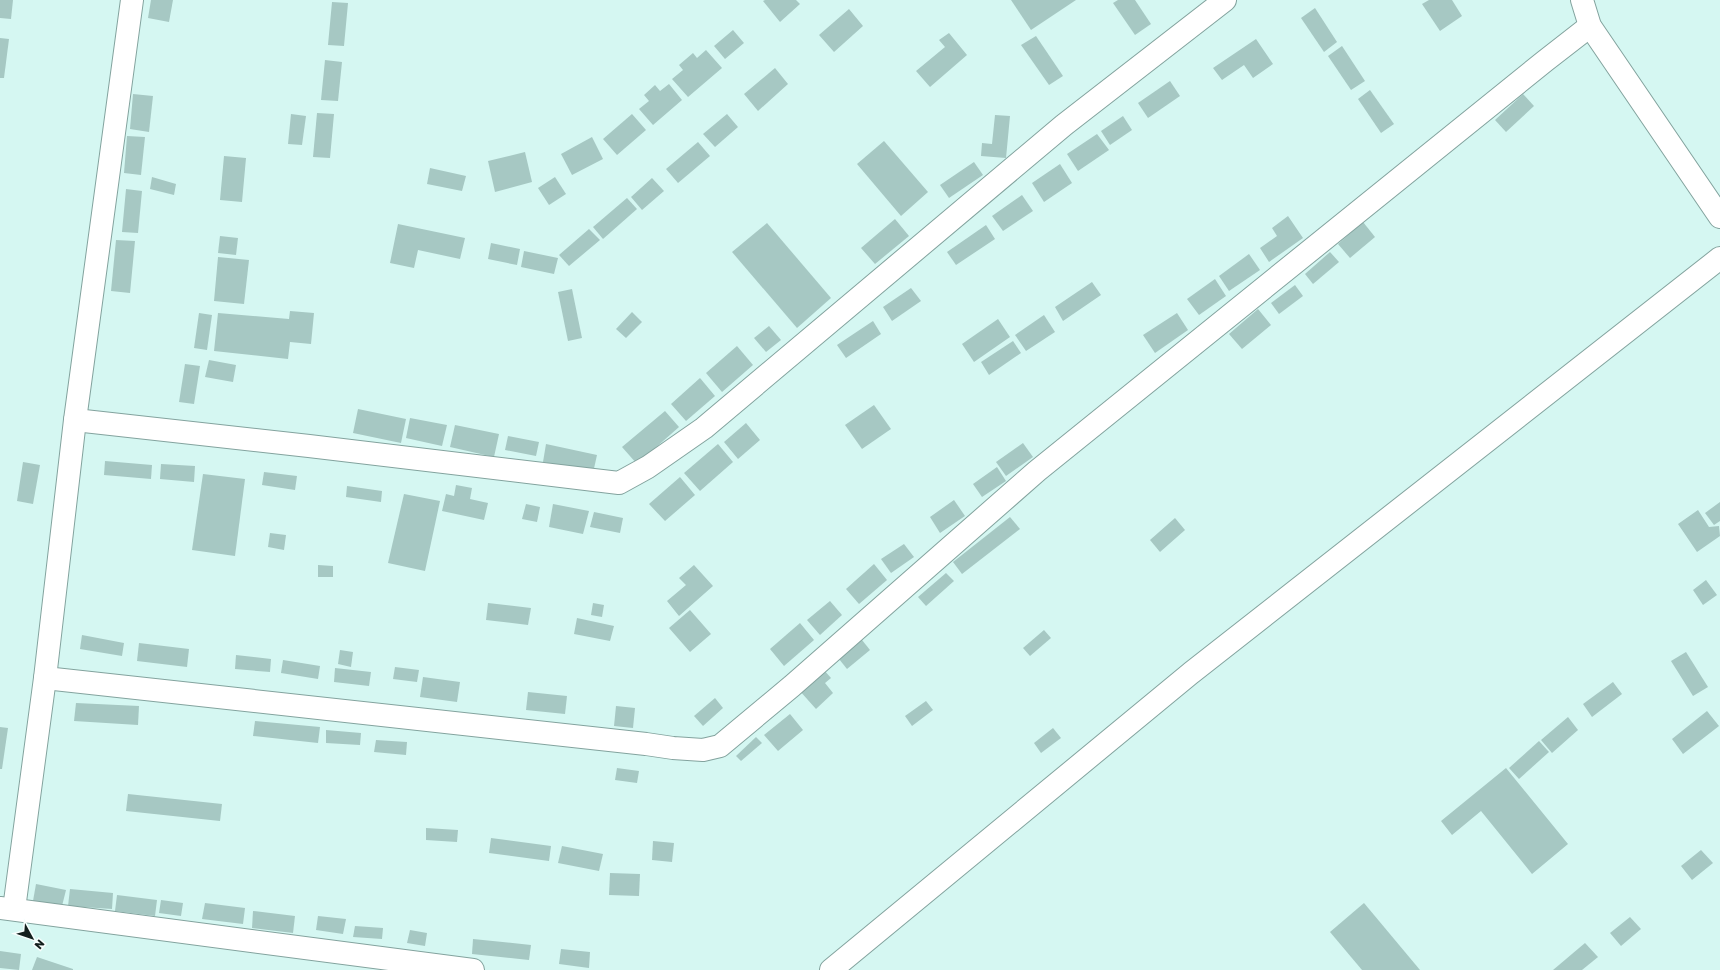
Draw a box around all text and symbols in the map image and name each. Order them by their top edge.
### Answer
north arrow [12,918,52,958]
text: N [32,937,48,952]

